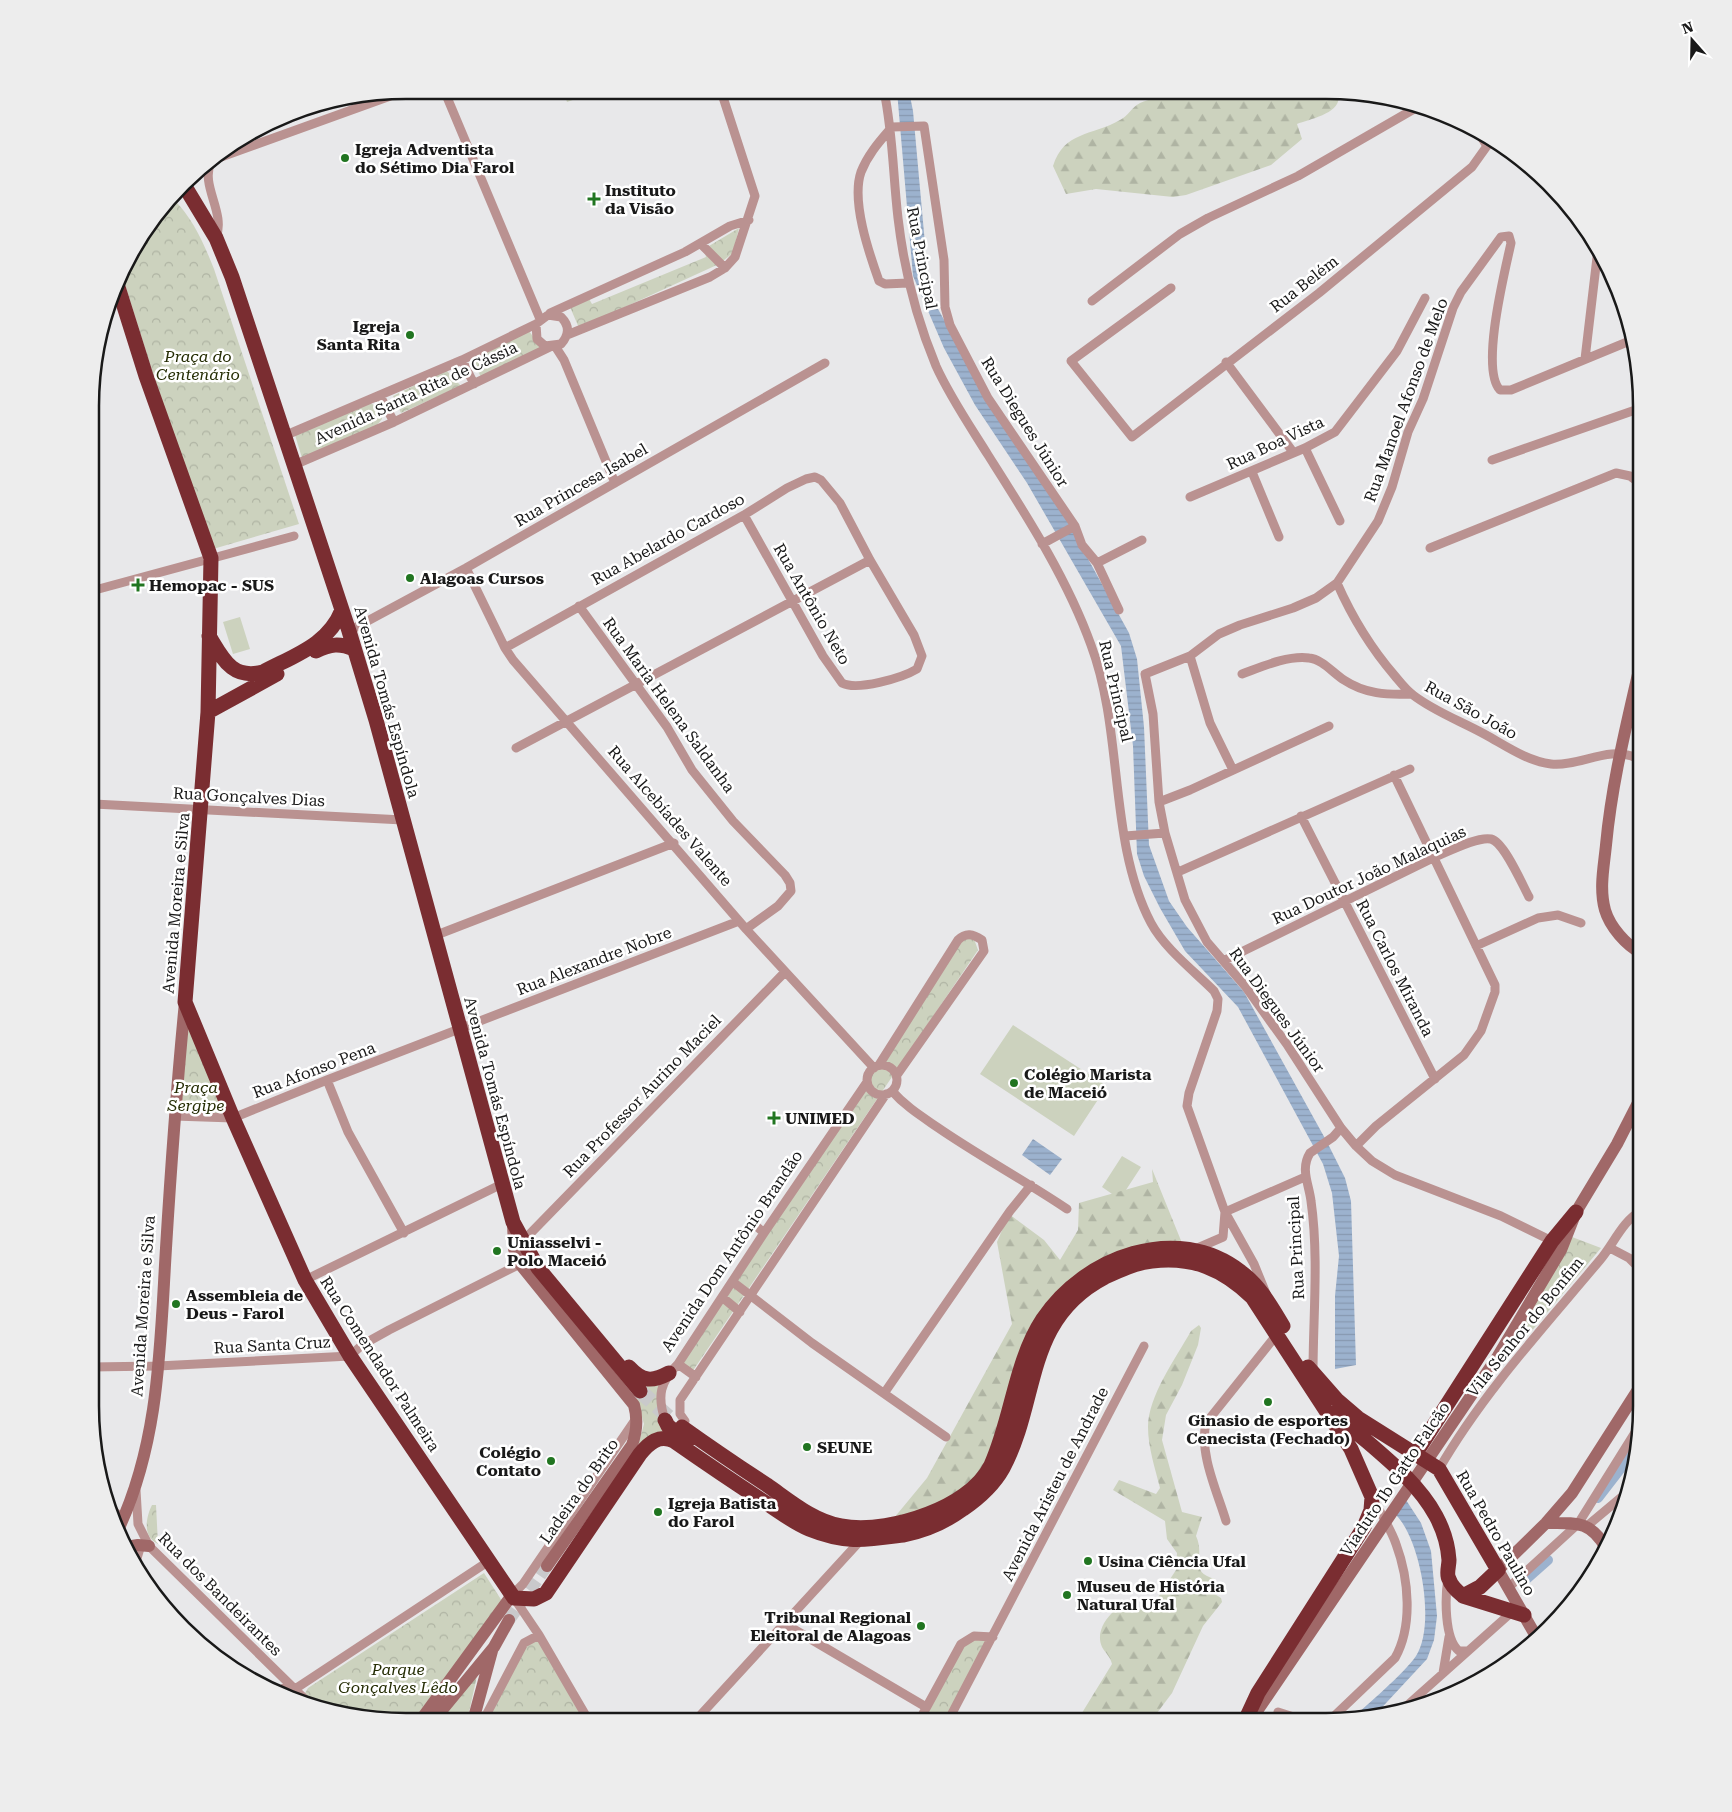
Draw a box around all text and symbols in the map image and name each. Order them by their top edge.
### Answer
north arrow [1667,15,1717,65]
text: N [1680,18,1696,37]
place label: Igreja Adventista do Sétimo Dia Farol [355,140,515,177]
marker: Igreja Adventista do Sétimo Dia Farol [339,152,351,164]
place label: Instituto da Visão [605,181,676,218]
marker: Instituto da Visão [587,192,601,206]
street label: Rua Principal [903,205,941,311]
street label: Rua Belém [1266,251,1342,316]
street label: Rua Manoel Afonso de Melo [1360,295,1452,505]
place label: Igreja Santa Rita [317,317,401,354]
marker: Igreja Santa Rita [404,329,416,341]
street label: Avenida Santa Rita de Cássia [312,337,521,448]
park label: Praça do Centenário [156,347,240,384]
street label: Rua Diegues Júnior [977,353,1073,491]
street label: Rua Boa Vista [1223,412,1327,474]
street label: Rua Princesa Isabel [511,439,651,531]
street label: Rua Abelardo Cardoso [588,489,748,589]
street label: Rua Antônio Neto [770,540,855,668]
place label: Alagoas Cursos [420,569,544,588]
marker: Alagoas Cursos [404,572,416,584]
place label: Hemopac - SUS [149,576,274,595]
marker: Hemopac - SUS [131,578,145,592]
street label: Avenida Tomás Espíndola [350,604,424,800]
street label: Rua Maria Helena Saldanha [599,614,739,797]
street label: Rua Principal [1095,638,1137,744]
street label: Rua São João [1421,677,1521,743]
street label: Rua Alcebíades Valente [604,742,736,890]
street label: Rua Gonçalves Dias [173,784,326,810]
street label: Avenida Moreira e Silva [159,811,193,994]
street label: Rua Doutor João Malaquias [1269,822,1469,928]
street label: Rua Carlos Miranda [1352,896,1438,1040]
street label: Rua Alexandre Nobre [514,923,674,999]
street label: Rua Diegues Júnior [1225,944,1329,1077]
street label: Avenida Tomás Espíndola [460,995,530,1192]
street label: Rua Professor Aurino Maciel [559,1011,725,1181]
street label: Rua Afonso Pena [250,1038,378,1102]
place label: Colégio Marista de Maceió [1024,1065,1152,1102]
marker: Colégio Marista de Maceió [1008,1077,1020,1089]
park label: Praça Sergipe [167,1078,224,1115]
place label: UNIMED [785,1109,855,1128]
marker: UNIMED [767,1111,781,1125]
street label: Avenida Dom Antônio Brandão [657,1147,807,1355]
street label: Rua Principal [1284,1196,1308,1300]
street label: Avenida Moreira e Silva [127,1214,159,1397]
place label: Uniasselvi - Polo Maceió [507,1233,607,1270]
marker: Uniasselvi - Polo Maceió [491,1245,503,1257]
street label: Vila Senhor do Bonfim [1463,1253,1587,1401]
street label: Rua Comendador Palmeira [316,1273,444,1455]
place label: Assembleia de Deus - Farol [186,1286,303,1323]
marker: Assembleia de Deus - Farol [170,1298,182,1310]
street label: Rua Santa Cruz [213,1332,331,1358]
street label: Avenida Aristeu de Andrade [998,1384,1112,1584]
marker: Ginasio de esportes Cenecista (Fechado) [1262,1396,1274,1408]
street label: Viaduto Ib Gatto Falcão [1336,1398,1454,1560]
place label: Ginasio de esportes Cenecista (Fechado) [1186,1411,1350,1448]
street label: Ladeira do Brito [536,1435,622,1547]
place label: SEUNE [817,1438,872,1457]
marker: SEUNE [801,1441,813,1453]
place label: Colégio Contato [476,1443,541,1480]
marker: Colégio Contato [545,1455,557,1467]
street label: Rua Pedro Paulino [1452,1467,1540,1599]
place label: Igreja Batista do Farol [668,1494,777,1531]
marker: Igreja Batista do Farol [652,1506,664,1518]
street label: Rua dos Bandeirantes [154,1528,286,1660]
place label: Usina Ciência Ufal [1098,1552,1246,1571]
marker: Usina Ciência Ufal [1082,1555,1094,1567]
place label: Museu de História Natural Ufal [1077,1577,1225,1614]
marker: Museu de História Natural Ufal [1061,1589,1073,1601]
place label: Tribunal Regional Eleitoral de Alagoas [750,1608,912,1645]
marker: Tribunal Regional Eleitoral de Alagoas [915,1620,927,1632]
park label: Parque Gonçalves Lêdo [338,1660,458,1697]

